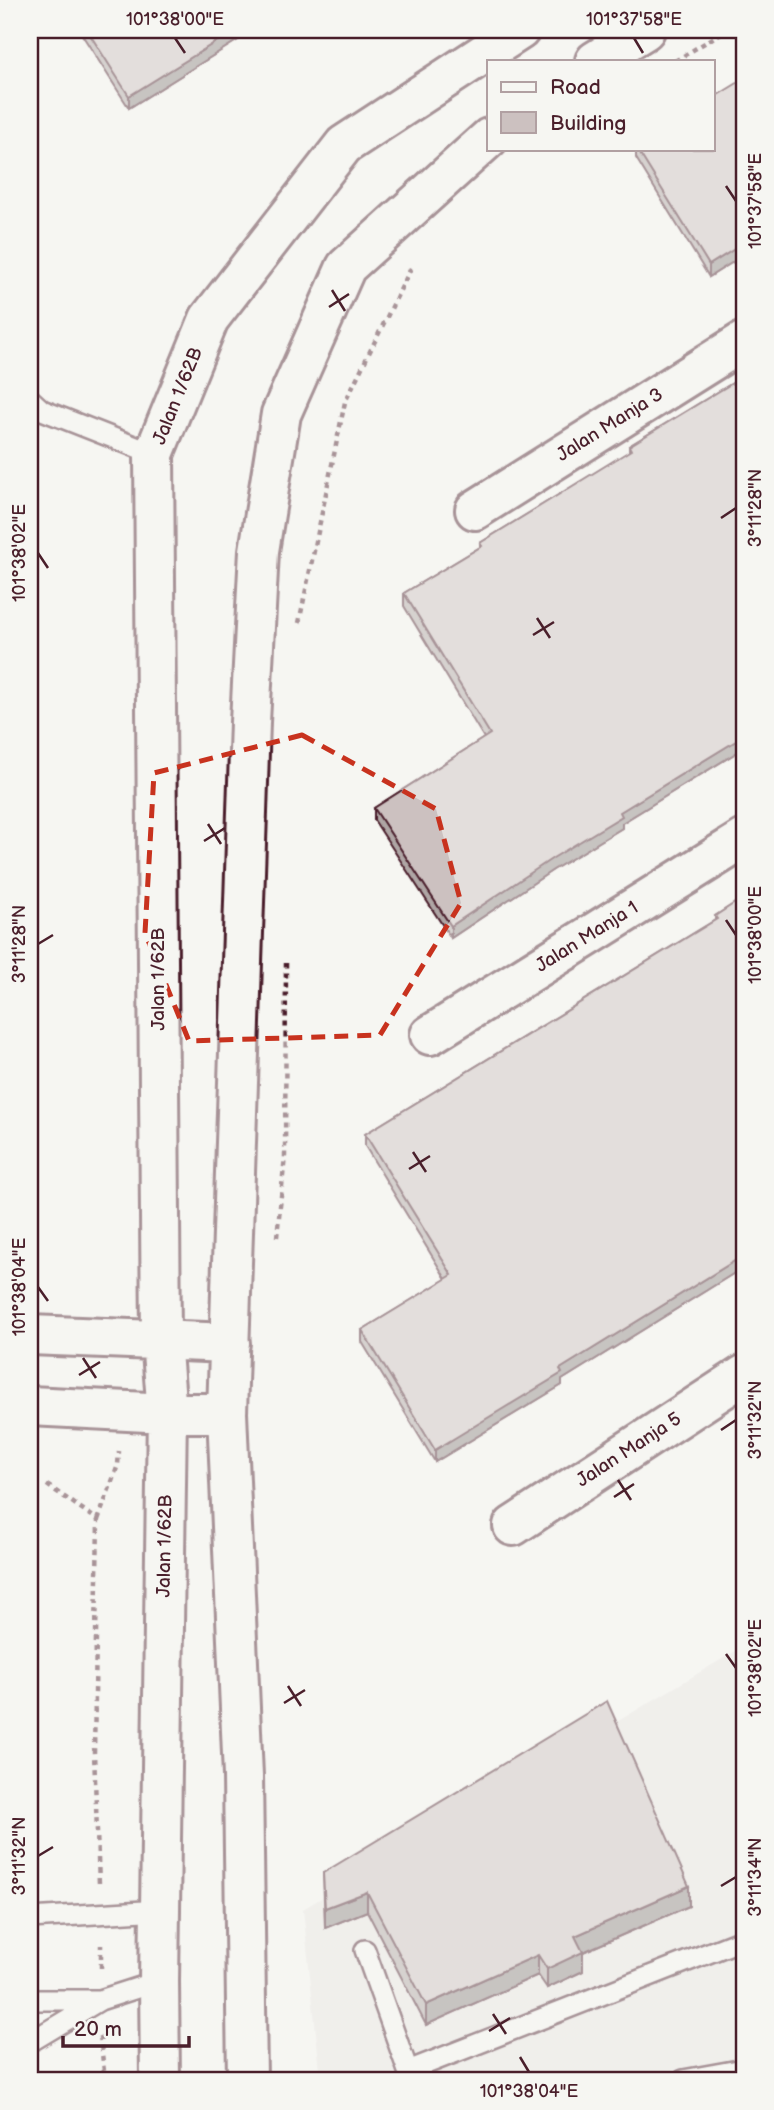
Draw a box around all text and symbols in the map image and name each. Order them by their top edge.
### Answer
text: 101°38'00"E [126,9,224,30]
text: 101°37'58"E [586,9,682,30]
legend [487,60,714,150]
text: Road [550,75,601,100]
text: Building [550,111,626,136]
text: 101°37'58"E [745,153,766,249]
street label: Jalan 1/62B [148,344,208,448]
street label: Jalan Manja 3 [553,383,667,467]
text: 3°11'28"N [745,469,766,547]
text: 101°38'02"E [9,504,30,602]
text: 101°38'00"E [745,886,766,984]
street label: Jalan Manja 1 [531,896,643,978]
text: 3°11'28"N [9,905,30,983]
street label: Jalan 1/62B [147,928,170,1030]
text: 101°38'04"E [9,1238,30,1336]
text: 3°11'32"N [745,1381,766,1459]
street label: Jalan Manja 5 [572,1408,686,1492]
street label: Jalan 1/62B [153,1494,177,1598]
text: 101°38'02"E [745,1619,766,1717]
text: 3°11'32"N [9,1817,30,1895]
text: 3°11'34"N [745,1837,766,1917]
scale bar [63,2005,189,2049]
text: 20 m [74,2017,122,2042]
text: 101°38'04"E [480,2081,578,2102]

